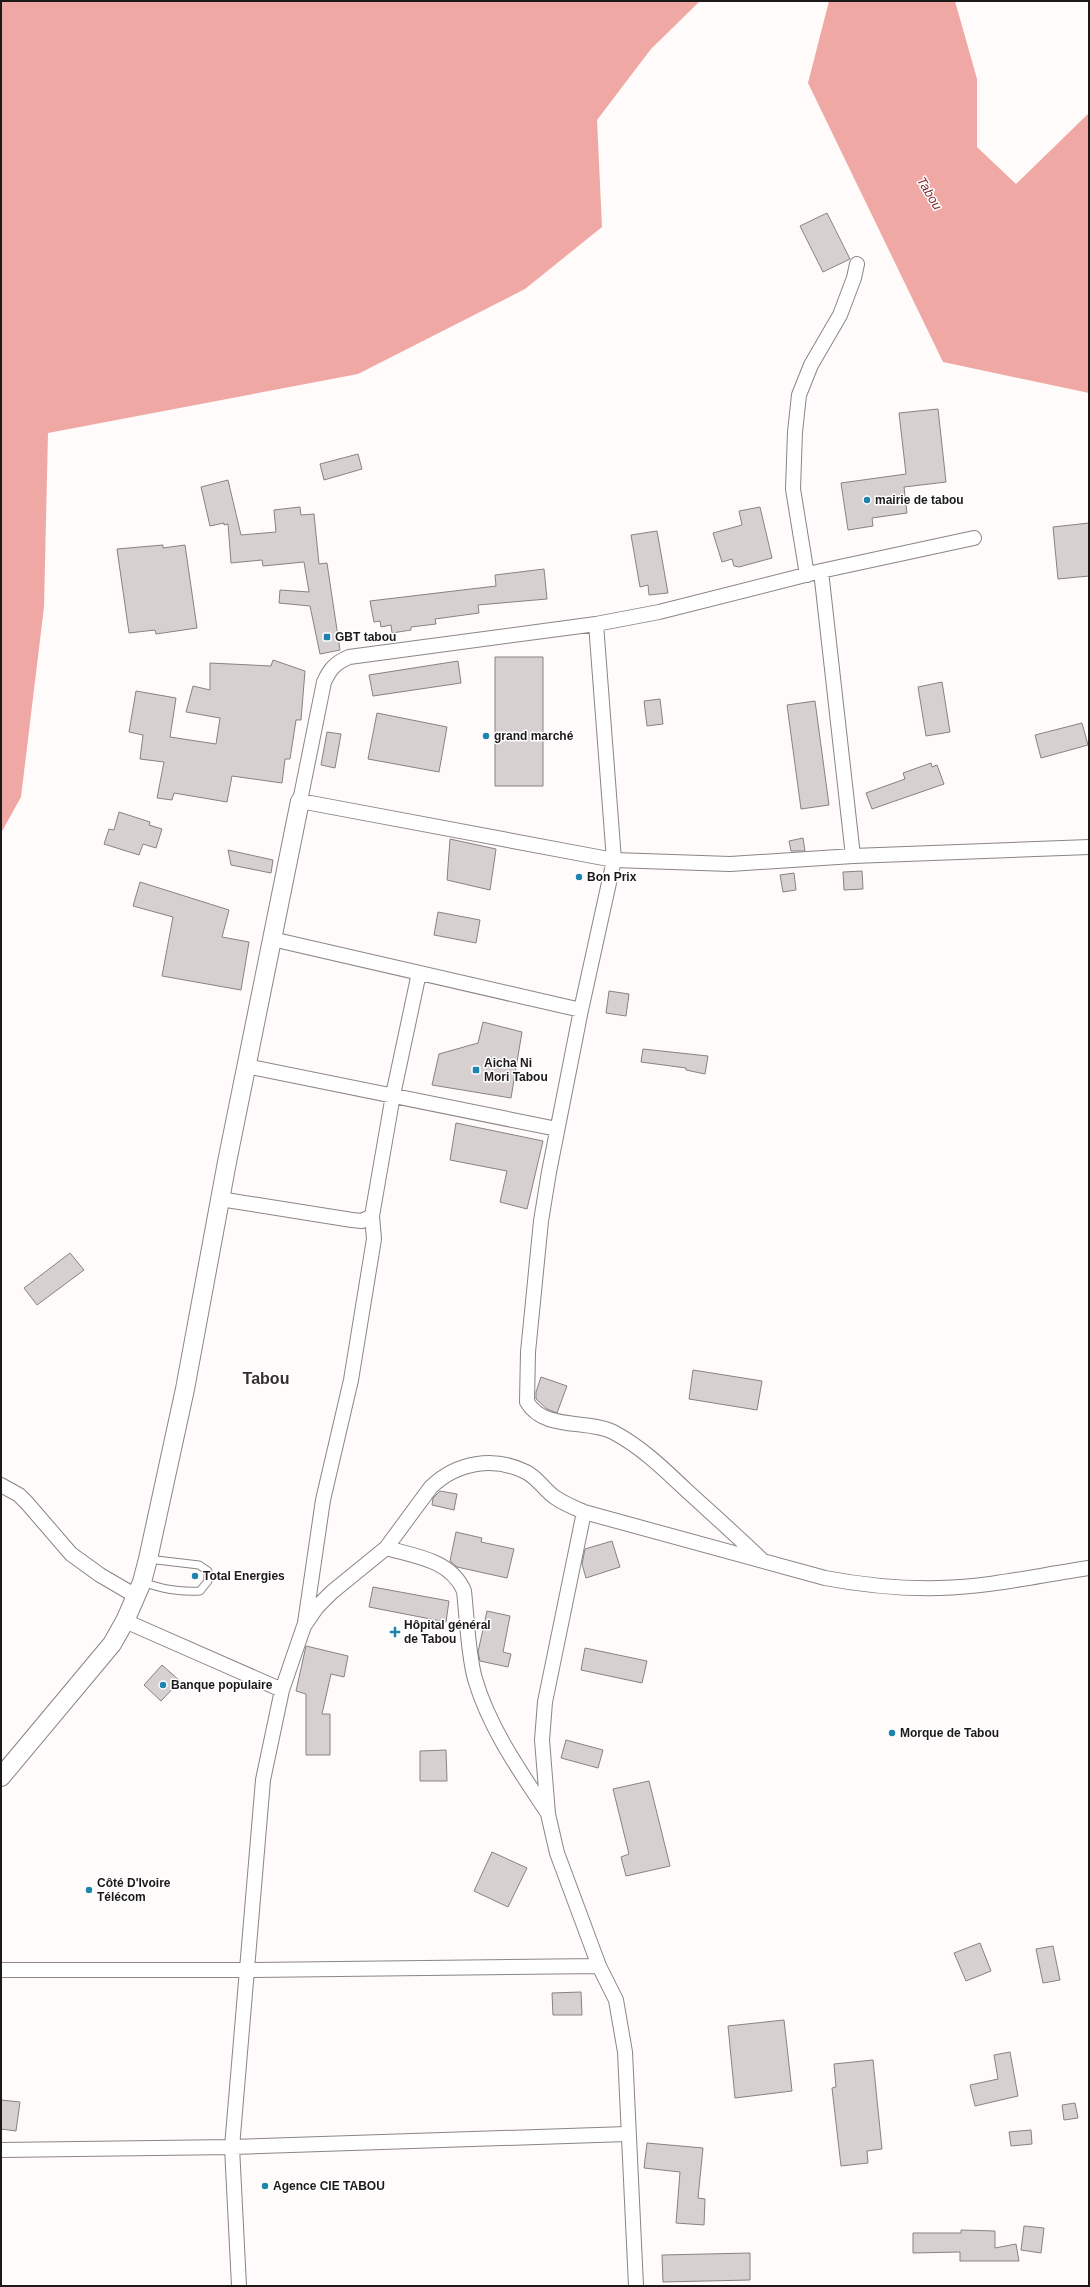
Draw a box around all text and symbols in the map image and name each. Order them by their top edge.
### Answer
water label: Tabou [914,174,945,212]
place label: mairie de tabou [875,493,964,507]
marker: mairie de tabou [862,495,872,505]
place label: GBT tabou [335,630,396,644]
marker: GBT tabou [322,632,332,642]
place label: grand marché [494,729,574,743]
marker: grand marché [481,731,491,741]
place label: Bon Prix [587,870,637,884]
marker: Bon Prix [574,872,584,882]
place label: Aicha Ni Mori Tabou [484,1056,548,1084]
marker: Aicha Ni Mori Tabou [471,1065,481,1075]
district label: Tabou [243,1370,289,1387]
place label: Total Energies [203,1569,285,1583]
marker: Total Energies [190,1571,200,1581]
place label: Hôpital général de Tabou [404,1618,491,1646]
marker: Hôpital général de Tabou [389,1626,401,1638]
place label: Banque populaire [171,1678,273,1692]
marker: Banque populaire [158,1680,168,1690]
place label: Morque de Tabou [900,1726,999,1740]
marker: Morque de Tabou [887,1728,897,1738]
place label: Côté D'Ivoire Télécom [97,1876,171,1904]
marker: Côté D'Ivoire Télécom [84,1885,94,1895]
place label: Agence CIE TABOU [273,2179,385,2193]
marker: Agence CIE TABOU [260,2181,270,2191]

